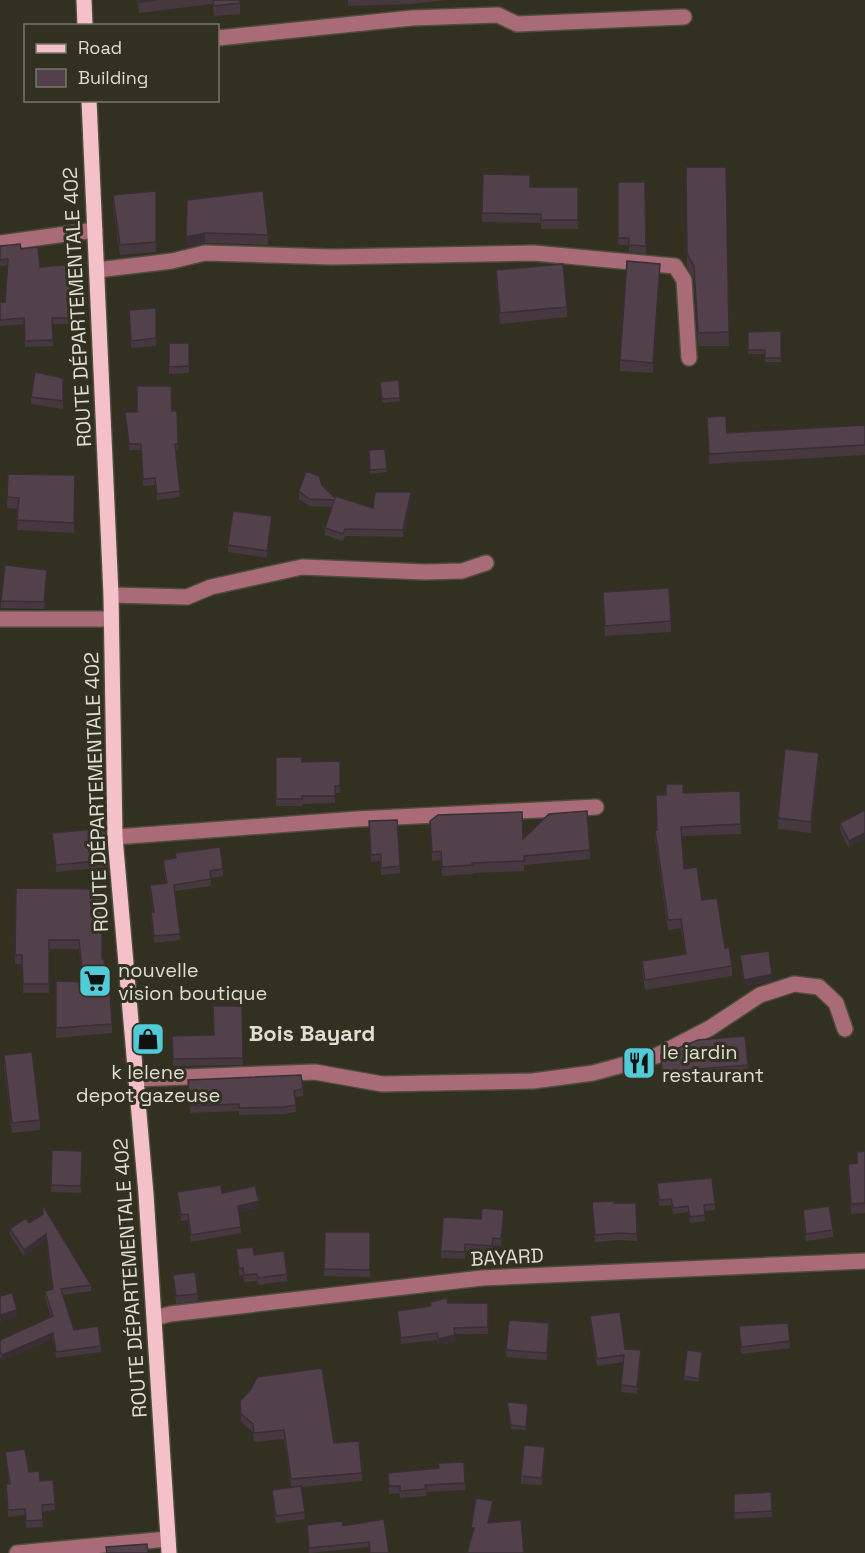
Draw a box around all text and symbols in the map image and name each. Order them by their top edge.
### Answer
legend [24,24,219,102]
text: Road [78,36,122,59]
text: Building [78,66,148,89]
street label: ROUTE DÉPARTEMENTALE 402 [57,166,97,448]
street label: ROUTE DÉPARTEMENTALE 402 [78,651,114,933]
place label: nouvelle vision boutique [118,957,267,1006]
supermarket icon: nouvelle vision boutique [77,963,113,999]
district label: Bois Bayard [249,1019,375,1047]
shop icon: k lelene depot gazeuse [130,1021,166,1057]
place label: le jardin restaurant [662,1039,764,1088]
restaurant icon: le jardin restaurant [621,1045,657,1081]
place label: k lelene depot gazeuse [76,1059,220,1108]
street label: ROUTE DÉPARTEMENTALE 402 [107,1137,153,1419]
street label: BAYARD [470,1242,544,1272]

